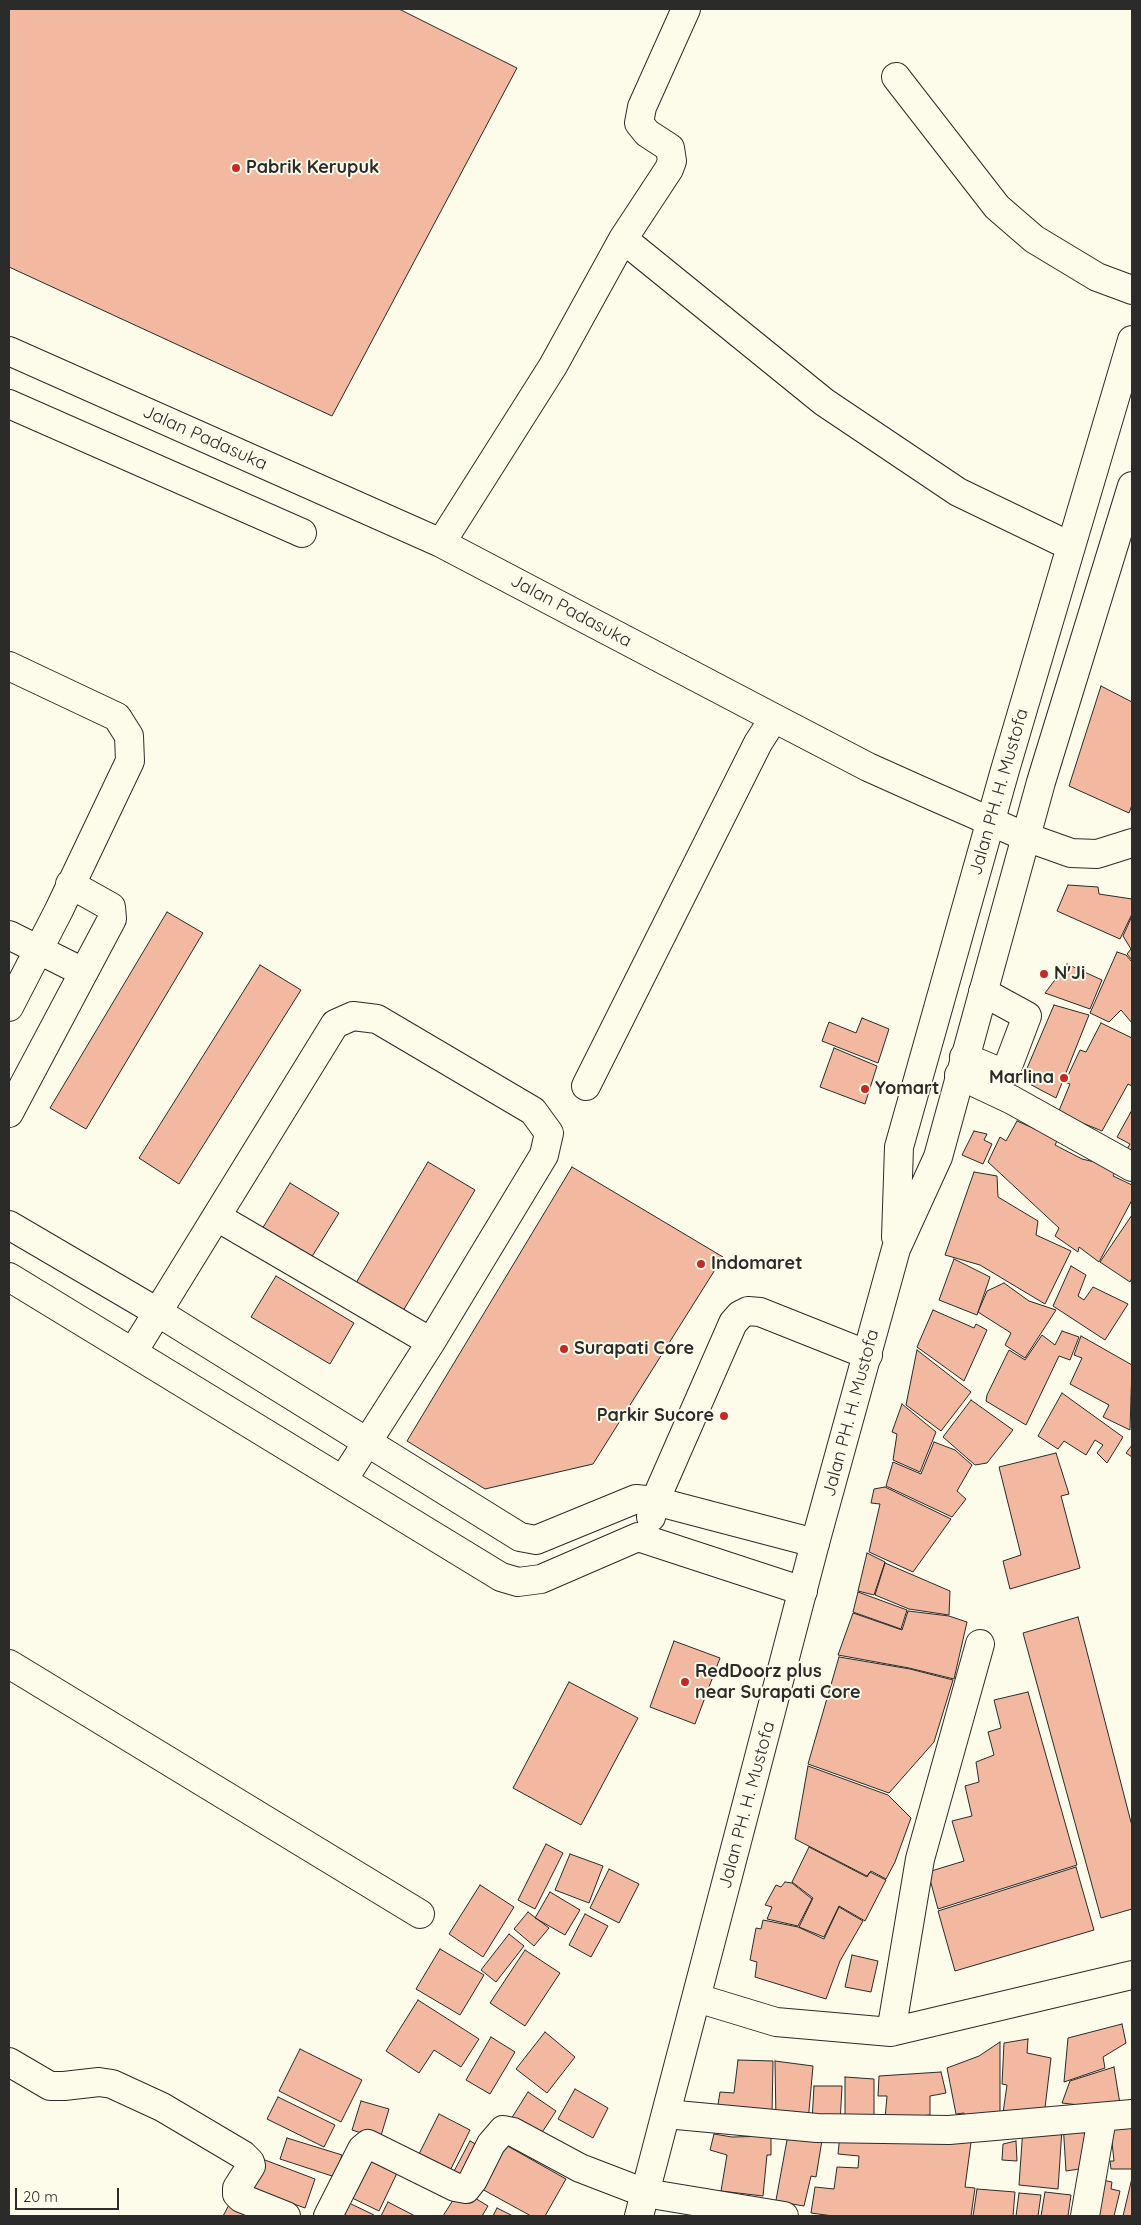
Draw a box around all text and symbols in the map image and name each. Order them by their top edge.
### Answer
place label: Pabrik Kerupuk [246,157,379,179]
marker: Pabrik Kerupuk [230,162,242,174]
street label: Jalan Padasuka [139,401,271,475]
street label: Jalan Padasuka [507,570,635,652]
street label: Jalan PH. H. Mustofa [965,706,1033,878]
place label: N'Ji [1054,963,1085,985]
marker: N'Ji [1038,968,1050,980]
place label: Marlina [989,1067,1054,1089]
marker: Marlina [1058,1072,1070,1084]
place label: Yomart [875,1078,939,1100]
marker: Yomart [859,1083,871,1095]
place label: Indomaret [711,1253,803,1275]
marker: Indomaret [695,1258,707,1270]
street label: Jalan PH. H. Mustofa [818,1327,884,1499]
place label: Surapati Core [574,1338,694,1360]
marker: Surapati Core [558,1343,570,1355]
place label: Parkir Sucore [597,1405,714,1427]
marker: Parkir Sucore [718,1410,730,1422]
place label: RedDoorz plus near Surapati Core [695,1661,861,1704]
marker: RedDoorz plus near Surapati Core [679,1676,691,1688]
street label: Jalan PH. H. Mustofa [714,1719,780,1891]
scale bar [18,2178,121,2210]
text: 20 m [23,2187,58,2206]

